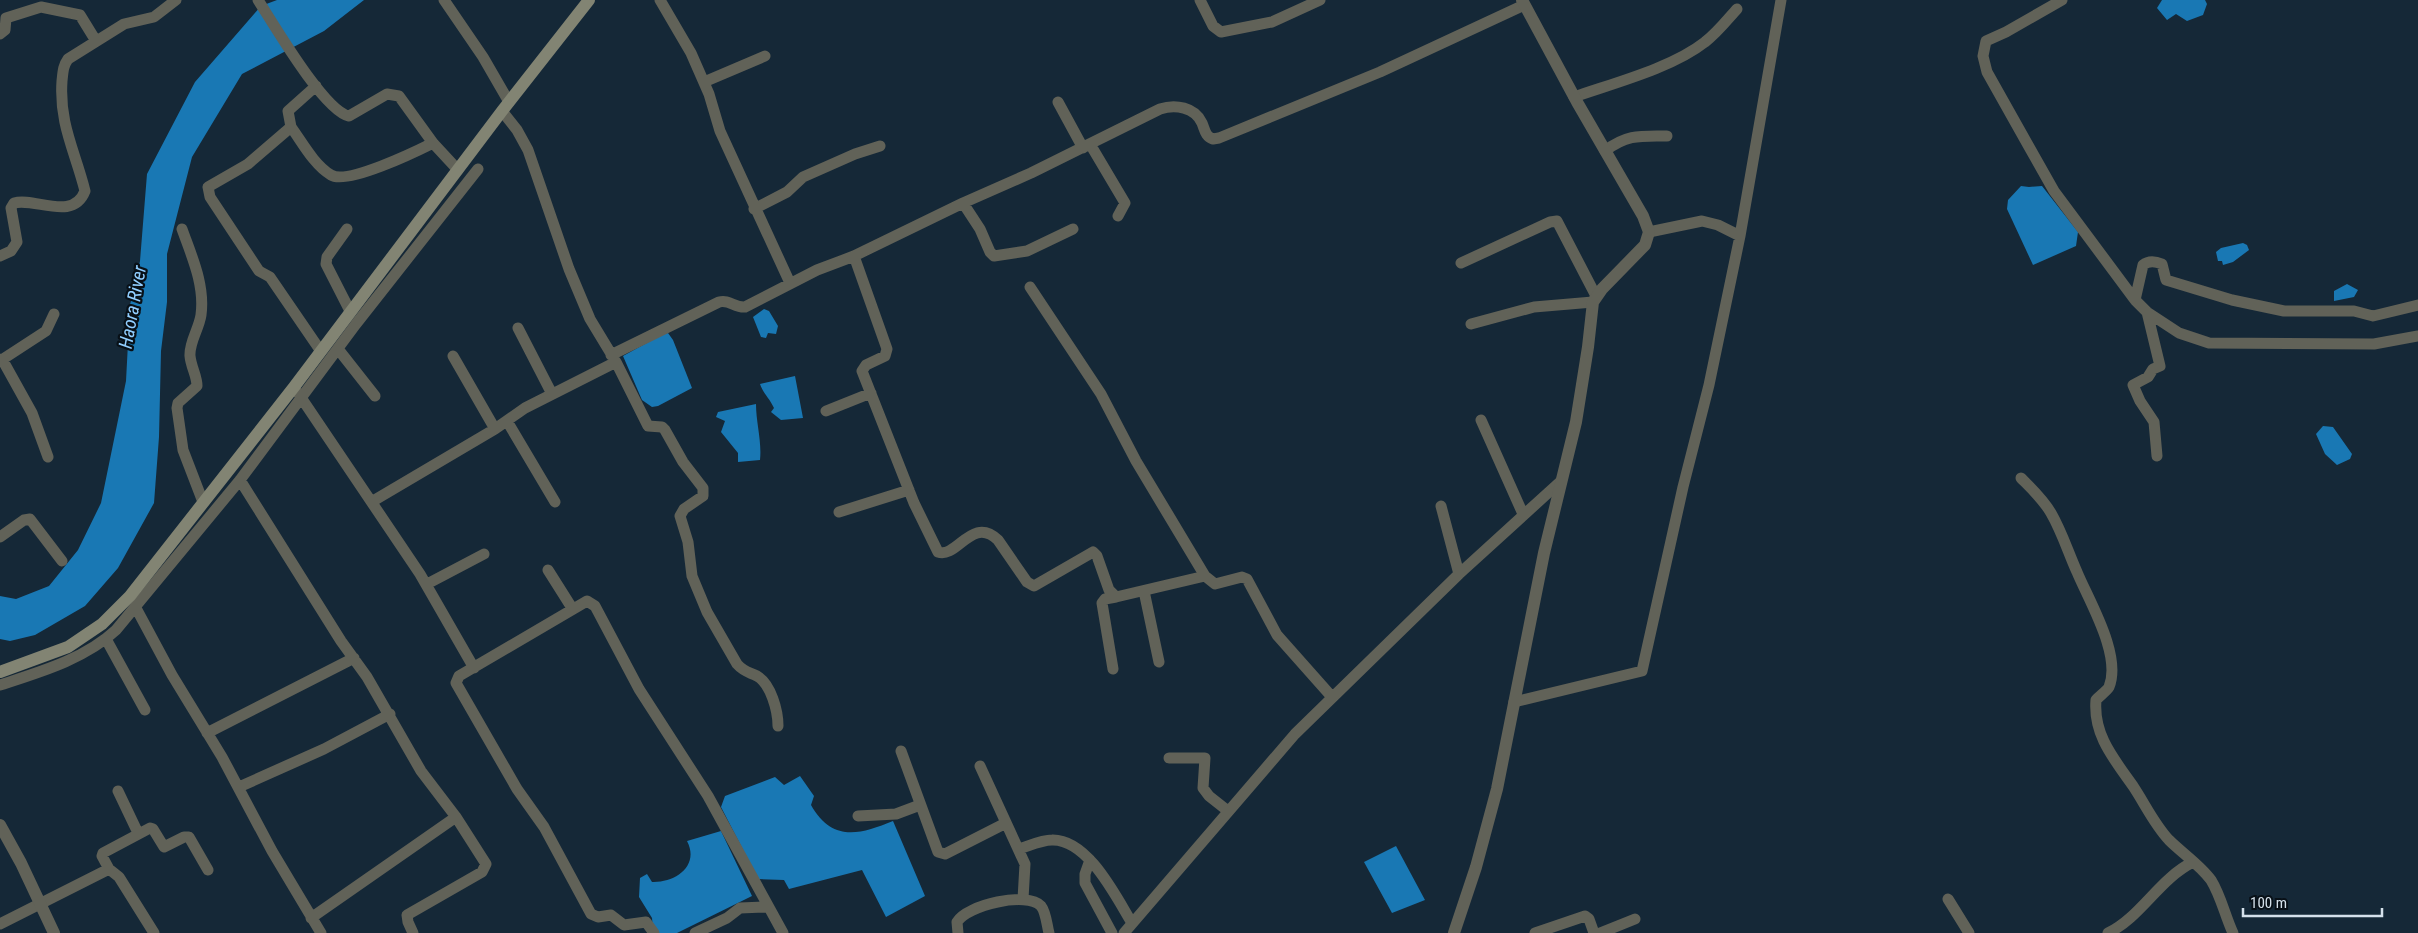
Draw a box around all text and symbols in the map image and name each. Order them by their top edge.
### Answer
water label: Haora River [114,263,151,350]
scale bar [2243,886,2382,918]
text: 100 m [2250,894,2287,912]

